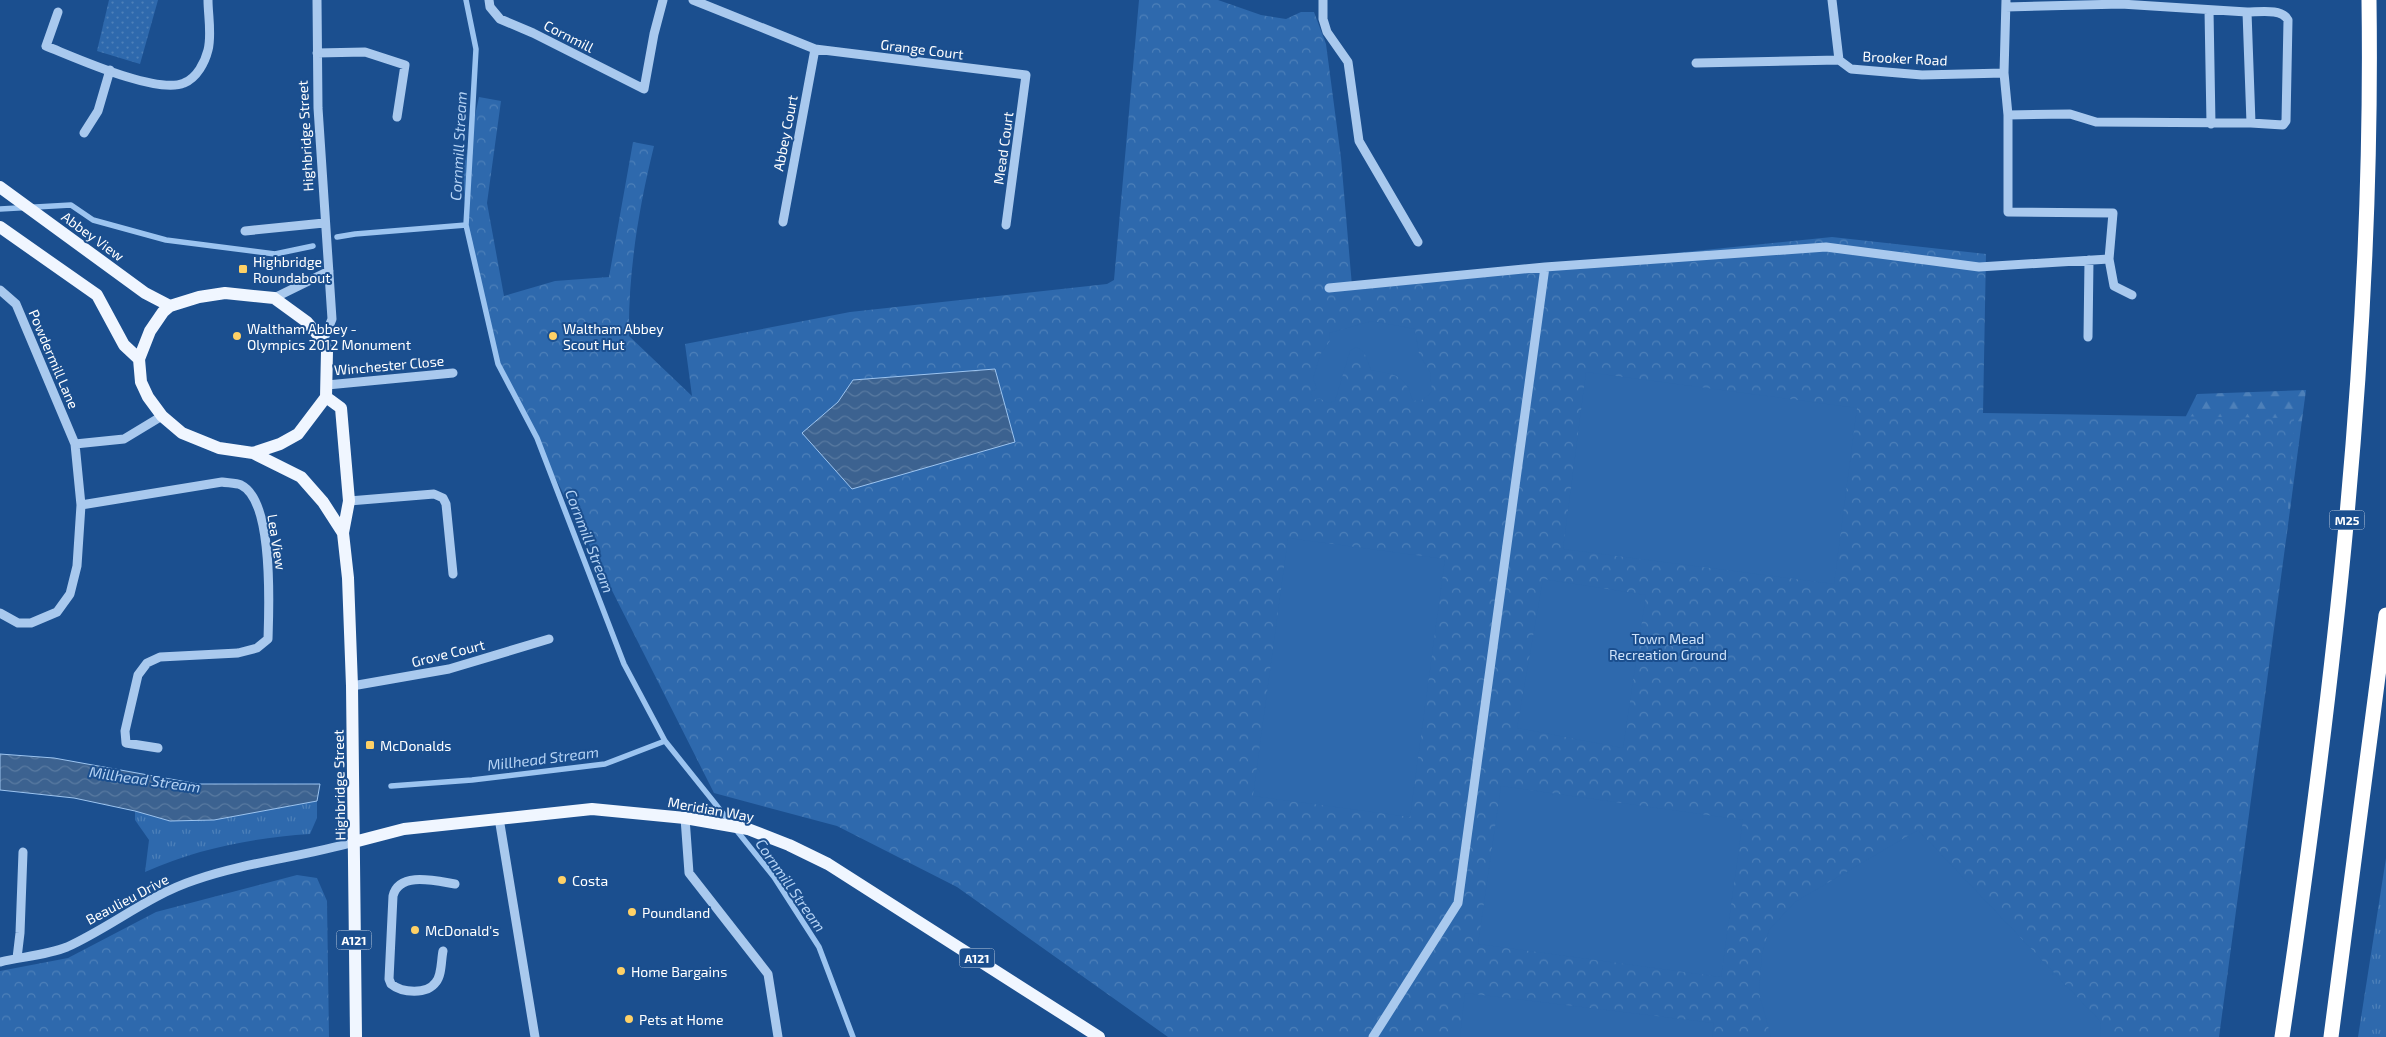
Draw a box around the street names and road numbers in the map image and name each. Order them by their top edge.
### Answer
street label: Cornmill [541,16,598,56]
street label: Grange Court [880,35,964,63]
street label: Brooker Road [1862,47,1948,69]
street label: Highbridge Street [294,80,316,192]
street label: Abbey Court [769,93,801,173]
street label: Mead Court [989,110,1017,186]
street label: Abbey View [58,208,128,265]
street label: Powdermill Lane [25,307,83,411]
street label: Winchester Close [333,352,445,378]
road number: M25 [2330,510,2364,530]
street label: Lea View [264,513,290,572]
street label: Grove Court [410,636,486,670]
street label: Highbridge Street [330,729,348,841]
street label: Meridian Way [667,793,756,825]
street label: Beaulieu Drive [83,870,171,928]
road number: A121 [336,930,372,950]
road number: A121 [960,948,994,968]

